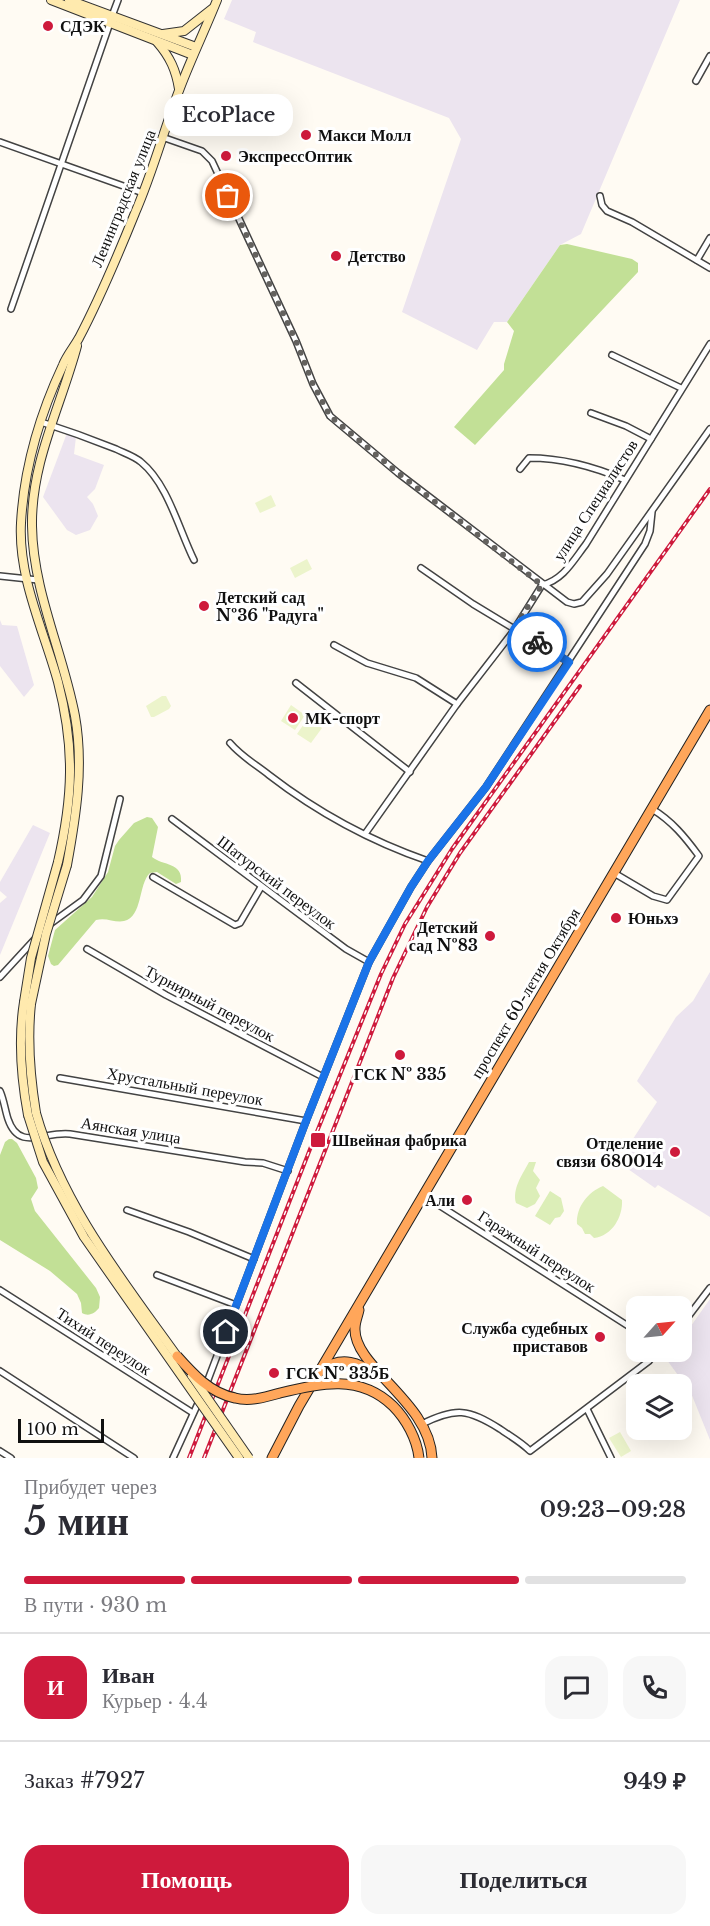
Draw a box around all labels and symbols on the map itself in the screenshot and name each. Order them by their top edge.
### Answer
place label: СДЭК [60,16,105,36]
marker: СДЭК [41,19,55,33]
callout: EcoPlace [164,94,292,136]
place label: Макси Молл [318,125,411,145]
street label: Ленинградская улица [86,126,160,270]
marker: Макси Молл [299,128,313,142]
place label: ЭкспрессОптик [238,146,353,166]
marker: ЭкспрессОптик [219,149,233,163]
pin [202,170,253,221]
place label: Детство [348,246,406,266]
marker: Детство [329,249,343,263]
street label: улица Специалистов [548,435,642,564]
place label: Детский сад №36 "Радуга" [216,587,324,625]
marker: Детский сад №36 "Радуга" [197,599,211,613]
courier [507,612,567,672]
place label: МК-спорт [305,708,380,728]
marker: МК-спорт [286,711,300,725]
street label: Шатурский переулок [214,831,341,933]
street label: проспект 60-летия Октября [466,904,584,1082]
place label: Юньхэ [628,908,678,928]
marker: Юньхэ [609,911,623,925]
place label: Детский сад №83 [409,917,478,955]
marker: Детский сад №83 [483,929,497,943]
street label: Турнирный переулок [142,960,278,1046]
marker: ГСК № 335 [393,1048,407,1062]
street label: Хрустальный переулок [105,1062,265,1110]
place label: ГСК № 335 [354,1064,446,1084]
street label: Аянская улица [80,1112,182,1148]
place label: Швейная фабрика [332,1130,467,1150]
marker: Швейная фабрика [309,1131,327,1149]
place label: Отделение связи 680014 [556,1133,663,1171]
marker: Отделение связи 680014 [668,1145,682,1159]
place label: Али [425,1190,455,1210]
marker: Али [460,1193,474,1207]
street label: Гаражный переулок [475,1206,600,1297]
north arrow [626,1296,692,1362]
street label: Тихий переулок [53,1303,155,1379]
pin [200,1306,251,1357]
place label: Служба судебных приставов [461,1318,588,1356]
marker: Служба судебных приставов [593,1330,607,1344]
place label: ГСК № 335Б [286,1363,389,1383]
marker: ГСК № 335Б [267,1366,281,1380]
scale bar [18,1416,104,1444]

